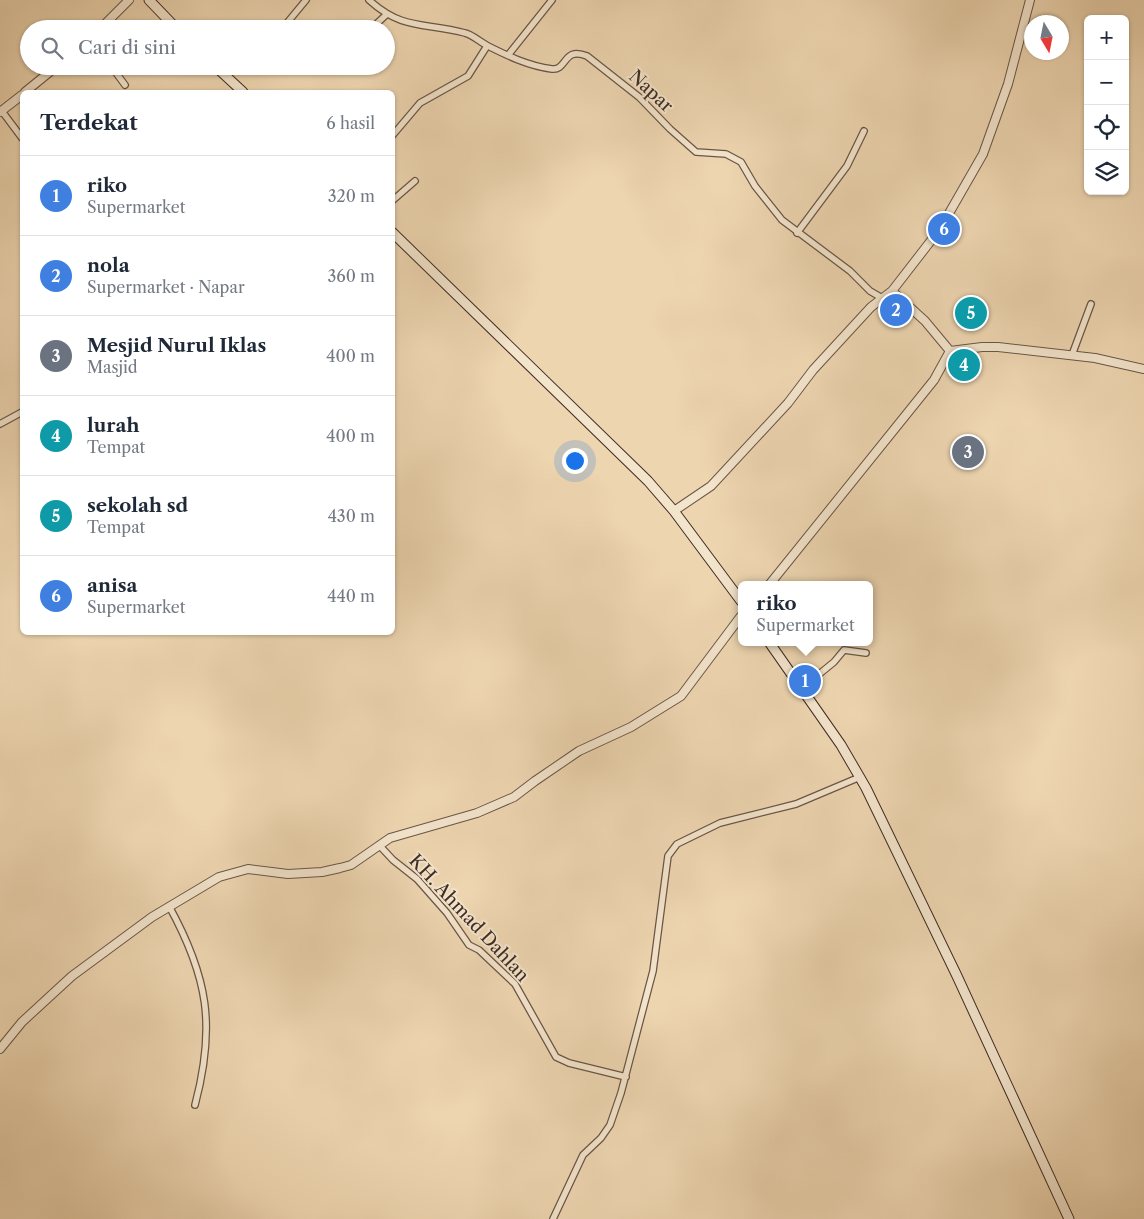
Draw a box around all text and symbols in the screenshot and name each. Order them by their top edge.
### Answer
north arrow [1024,15,1069,60]
map controls [1084,15,1129,195]
button: + [1084,15,1129,60]
search box [20,20,395,75]
icon: search [38,34,66,62]
text: Cari di sini [78,36,176,59]
button: − [1084,60,1129,105]
street label: Napar [624,65,678,117]
button: locate [1084,105,1129,150]
text: Terdekat [40,110,138,135]
text: 6 hasil [326,113,375,133]
button: layers [1084,150,1129,195]
text: riko [87,174,127,197]
text: 1 [52,186,60,206]
text: 320 m [328,186,375,206]
text: Supermarket [87,197,185,217]
pin: 6 [928,210,960,248]
text: nola [87,254,130,277]
text: 2 [51,266,61,286]
text: 360 m [328,266,375,286]
text: Supermarket · Napar [87,277,245,297]
pin: 2 [880,291,912,329]
pin: 5 [955,294,987,332]
text: Mesjid Nurul Iklas [87,334,266,357]
text: 3 [51,346,61,366]
text: 400 m [326,346,375,366]
pin: 4 [948,346,980,384]
text: Masjid [87,357,138,377]
text: lurah [87,414,139,437]
text: 4 [51,426,61,446]
text: 400 m [326,426,375,446]
pin: 3 [952,433,984,471]
text: Tempat [87,437,145,457]
your location [562,448,588,474]
text: sekolah sd [87,494,188,517]
text: 5 [52,506,60,526]
text: 430 m [328,506,375,526]
text: Tempat [87,517,145,537]
text: anisa [87,574,138,597]
popup [738,581,873,646]
text: 6 [51,586,61,606]
text: 440 m [327,586,375,606]
text: riko [756,592,797,615]
text: Supermarket [87,597,185,617]
text: Supermarket [756,615,855,635]
pin: 1 [789,662,821,700]
street label: KH. Ahmad Dahlan [404,850,534,986]

